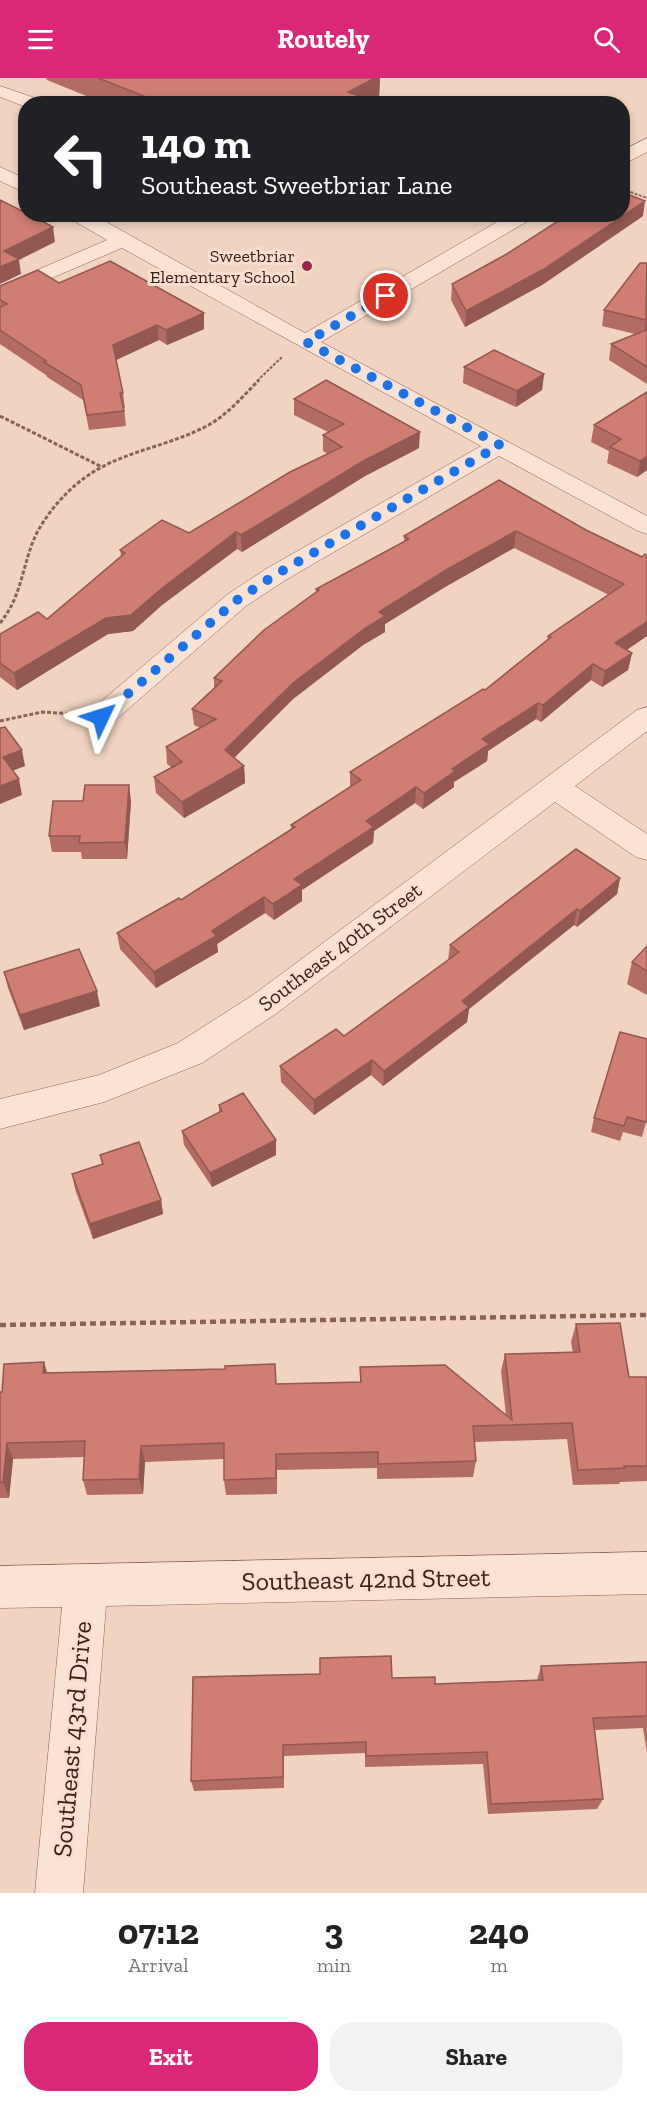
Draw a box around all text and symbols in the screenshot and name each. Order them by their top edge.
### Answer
icon: menu [24,23,57,56]
text: Routely [277,23,370,55]
icon: search [590,23,623,56]
text: 140 m [141,118,251,169]
icon: left [42,120,120,198]
text: Southeast Sweetbriar Lane [141,169,453,201]
place label: Sweetbriar Elementary School [150,245,295,288]
marker: Sweetbriar Elementary School [300,259,314,273]
pin [360,270,411,321]
icon: arrive [369,279,402,312]
position arrow [69,685,133,749]
street label: Southeast 40th Street [253,877,426,1016]
street label: Southeast 42nd Street [241,1561,491,1597]
street label: Southeast 43rd Drive [46,1620,98,1858]
text: 07:12 [118,1910,199,1953]
text: 3 [324,1910,343,1953]
text: 240 [469,1910,529,1953]
text: Arrival [128,1953,188,1977]
text: min [317,1953,351,1977]
text: m [490,1953,508,1977]
button: Exit [24,2022,318,2091]
button: Share [330,2022,623,2091]

